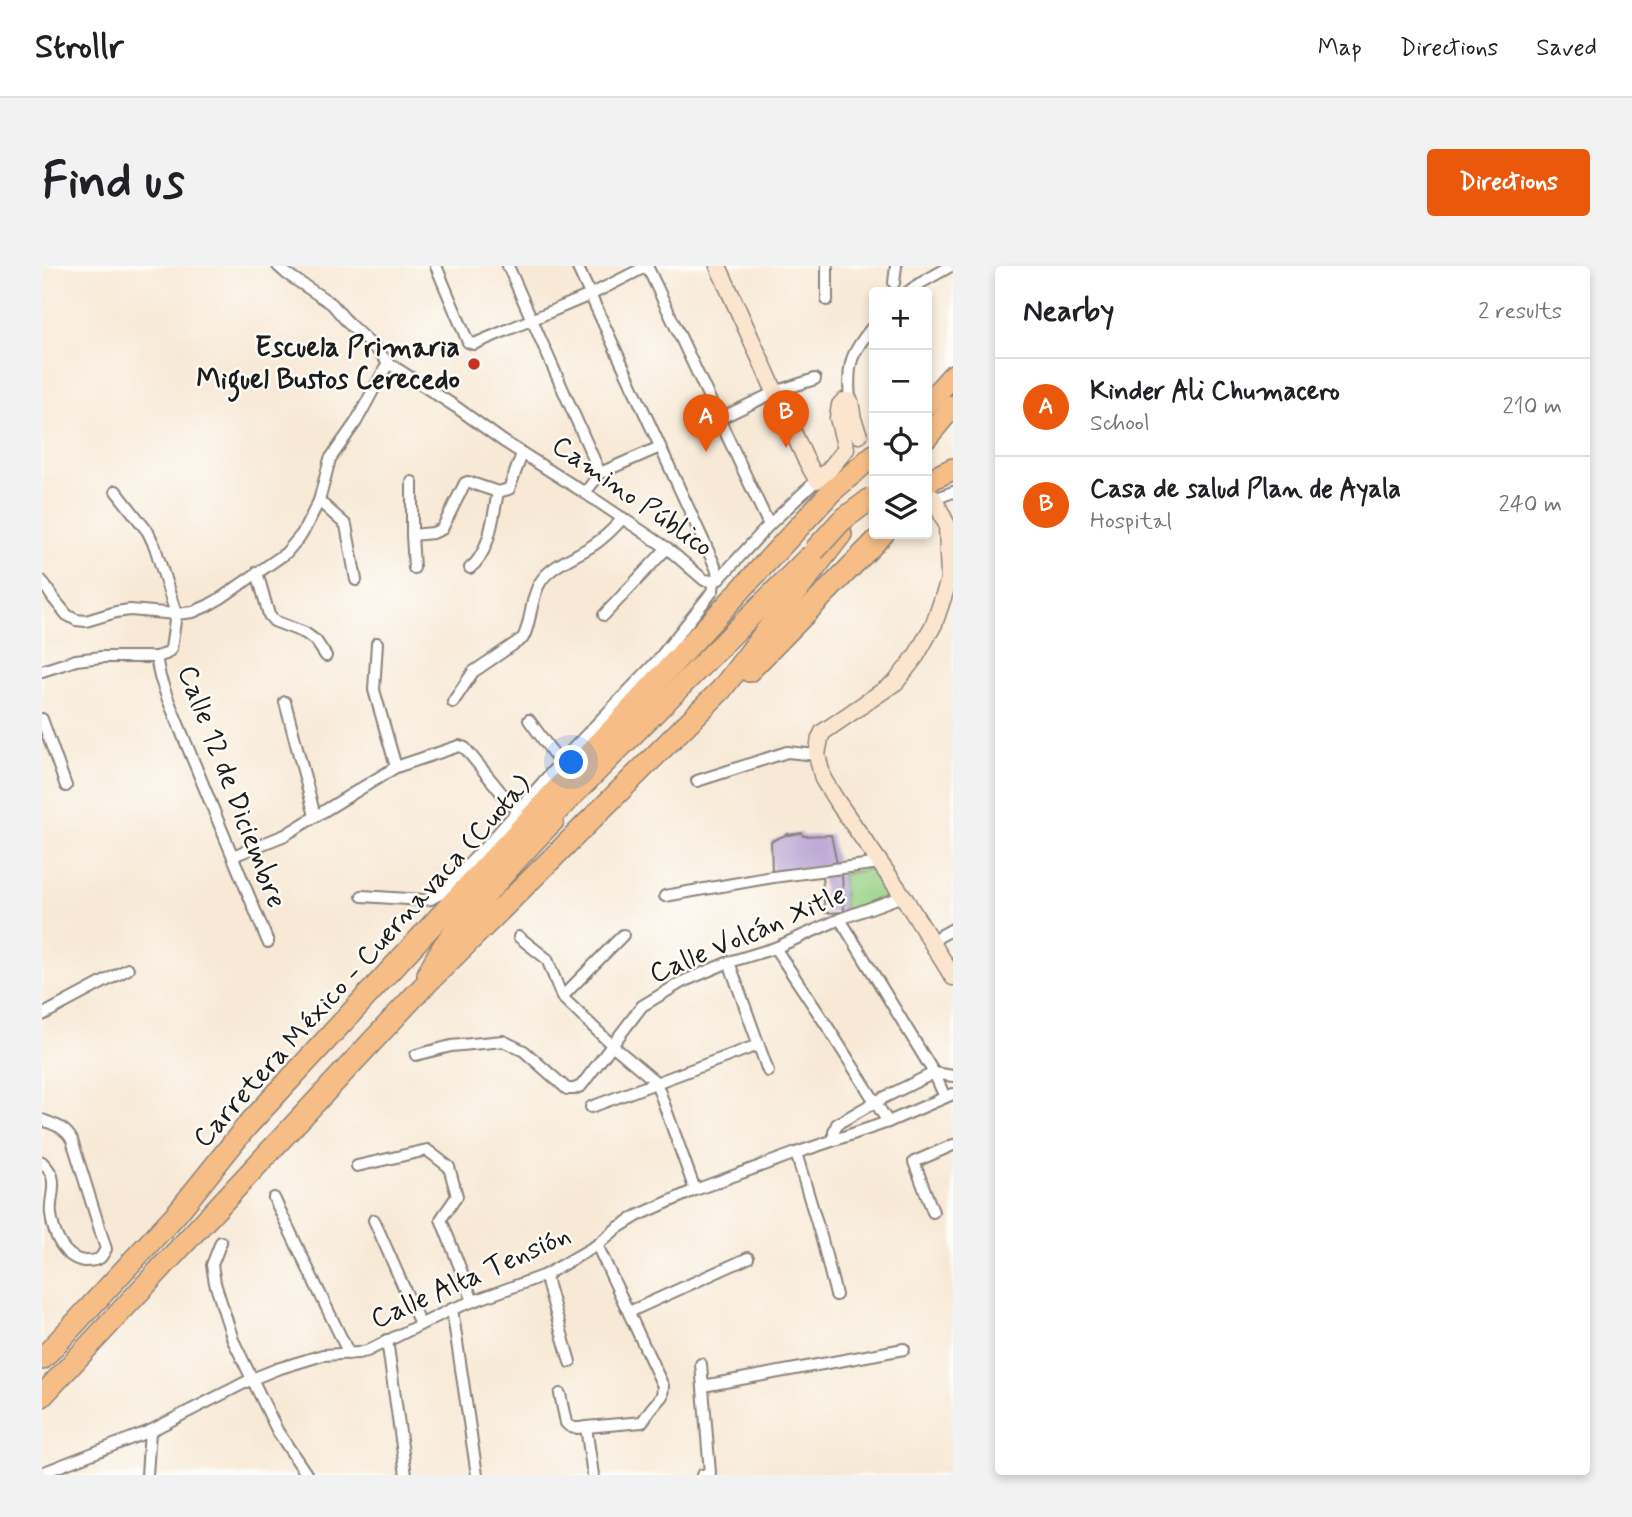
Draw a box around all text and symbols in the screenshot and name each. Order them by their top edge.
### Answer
text: Strollr [35,26,124,70]
text: Map [1318,33,1362,64]
text: Directions [1400,33,1498,64]
text: Saved [1536,33,1597,64]
button: Directions [1427,149,1590,216]
text: Find us [42,150,185,215]
map controls [869,287,932,539]
button: + [869,287,932,350]
text: Nearby [1023,292,1114,331]
text: 2 results [1478,297,1562,327]
place label: Escuela Primaria Miguel Bustos Cerecedo [196,330,460,402]
button: − [869,350,932,413]
marker: Escuela Primaria Miguel Bustos Cerecedo [466,356,482,372]
text: Kinder Ali Chumacero [1090,375,1340,409]
pin: B [763,390,809,448]
text: A [1038,392,1054,422]
text: 210 m [1502,392,1562,422]
pin: A [683,394,729,452]
text: School [1090,409,1150,439]
button: locate [869,413,932,476]
street label: Camino Público [544,428,720,566]
text: Casa de salud Plan de Ayala [1090,473,1401,507]
button: layers [869,476,932,539]
text: B [1039,490,1053,520]
text: 240 m [1498,490,1562,520]
text: Hospital [1090,507,1172,537]
street label: Calle 12 de Diciembre [168,660,294,914]
your location [554,745,588,779]
street label: Carretera México - Cuernavaca (Cuota) [185,768,541,1156]
street label: Calle Volcán Xitle [644,877,852,993]
street label: Calle Alta Tensión [365,1217,577,1339]

